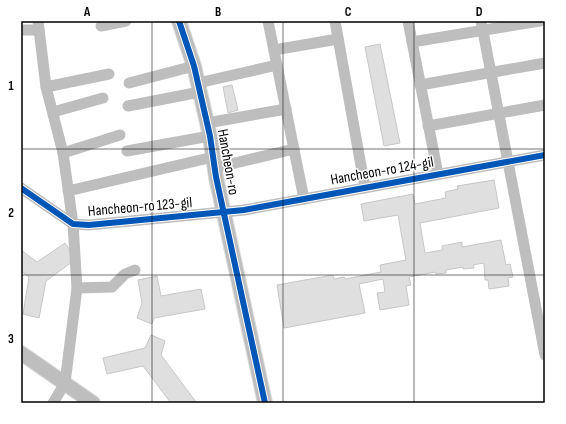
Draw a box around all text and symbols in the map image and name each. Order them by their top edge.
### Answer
text: A [83,4,91,20]
text: B [215,4,221,20]
text: C [345,4,352,20]
text: D [476,4,483,20]
text: 1 [8,78,14,94]
street label: Hancheon-ro [213,127,243,197]
street label: Hancheon-ro 124-gil [329,153,435,189]
street label: Hancheon-ro 123-gil [87,193,193,221]
text: 2 [8,205,14,221]
text: 3 [8,331,14,347]

